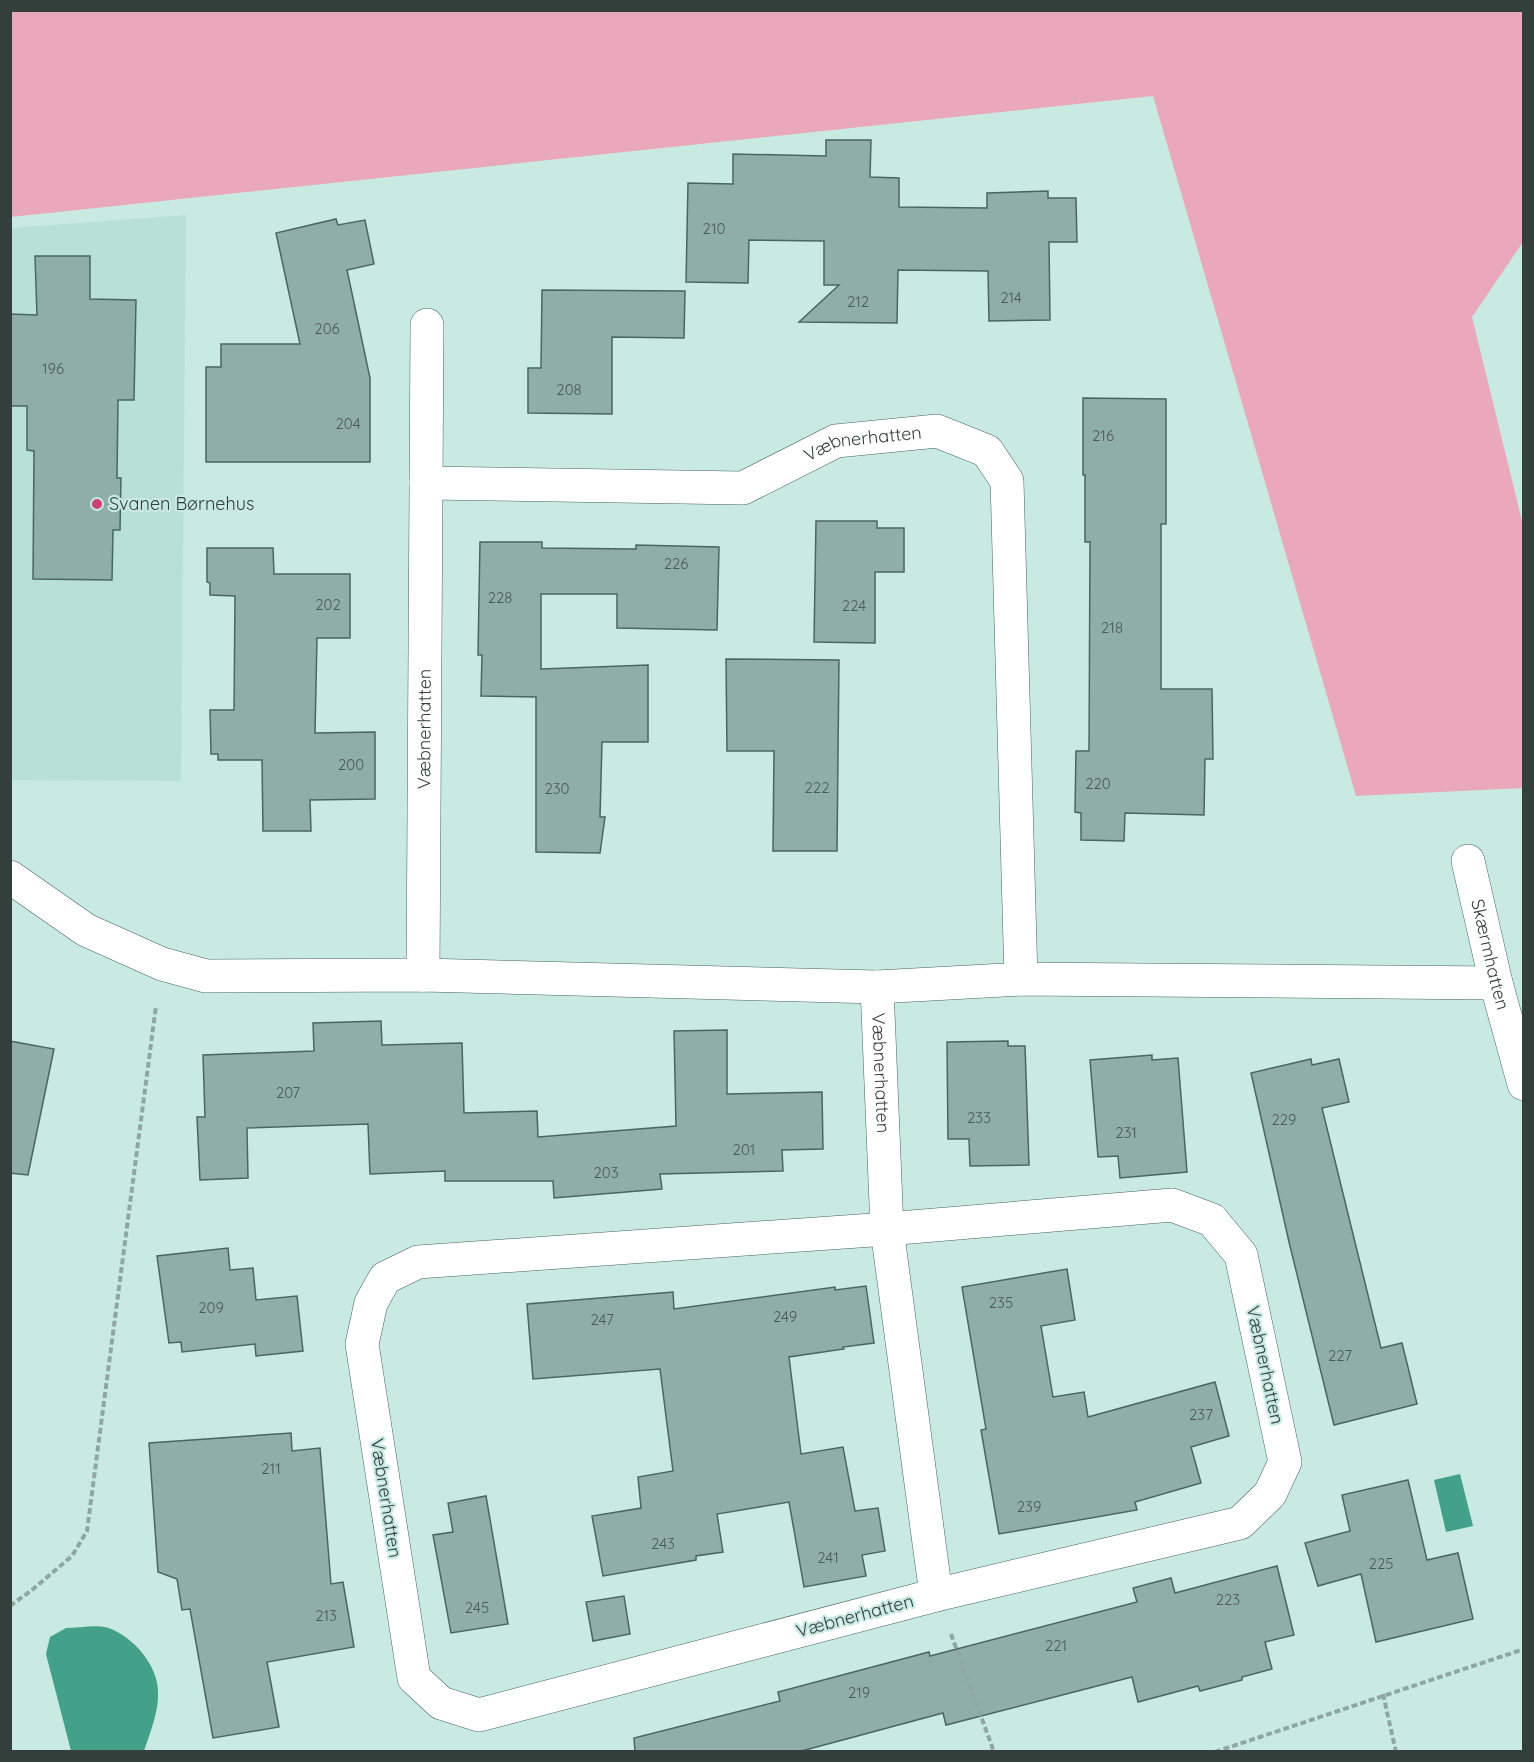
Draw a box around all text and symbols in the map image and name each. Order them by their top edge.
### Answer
house number: 210 [703,219,725,238]
house number: 214 [1000,288,1022,307]
house number: 212 [847,292,869,311]
house number: 206 [314,319,340,338]
house number: 196 [42,359,64,378]
house number: 208 [556,380,582,399]
house number: 204 [335,414,361,433]
street label: Væbnerhatten [800,421,923,466]
house number: 216 [1092,426,1114,445]
place label: Svanen Børnehus [109,492,254,515]
marker: Svanen Børnehus [90,497,104,511]
house number: 226 [664,554,688,573]
house number: 228 [488,588,512,607]
house number: 202 [315,595,341,614]
house number: 224 [842,596,866,615]
house number: 218 [1101,618,1123,637]
street label: Væbnerhatten [412,669,436,789]
house number: 200 [338,755,364,774]
house number: 220 [1085,774,1111,793]
house number: 222 [805,778,829,797]
house number: 230 [544,779,570,798]
street label: Skærmhatten [1466,897,1515,1012]
street label: Væbnerhatten [867,1012,895,1134]
house number: 207 [276,1083,300,1102]
house number: 233 [967,1108,991,1127]
house number: 229 [1272,1110,1297,1129]
house number: 231 [1115,1123,1137,1142]
house number: 201 [733,1140,755,1159]
house number: 203 [593,1163,619,1182]
house number: 235 [989,1293,1013,1312]
house number: 209 [198,1298,224,1317]
street label: Væbnerhatten [1242,1304,1289,1426]
house number: 249 [773,1307,797,1326]
house number: 247 [590,1310,614,1329]
house number: 227 [1328,1346,1352,1365]
house number: 237 [1189,1405,1213,1424]
street label: Væbnerhatten [366,1437,407,1559]
house number: 211 [261,1459,281,1478]
house number: 239 [1017,1497,1041,1516]
house number: 243 [651,1534,675,1553]
house number: 241 [817,1548,839,1567]
house number: 225 [1369,1554,1393,1573]
street label: Væbnerhatten [794,1589,916,1642]
house number: 223 [1216,1590,1240,1609]
house number: 245 [465,1598,489,1617]
house number: 213 [315,1606,337,1625]
house number: 221 [1045,1636,1067,1655]
house number: 219 [848,1683,870,1702]

